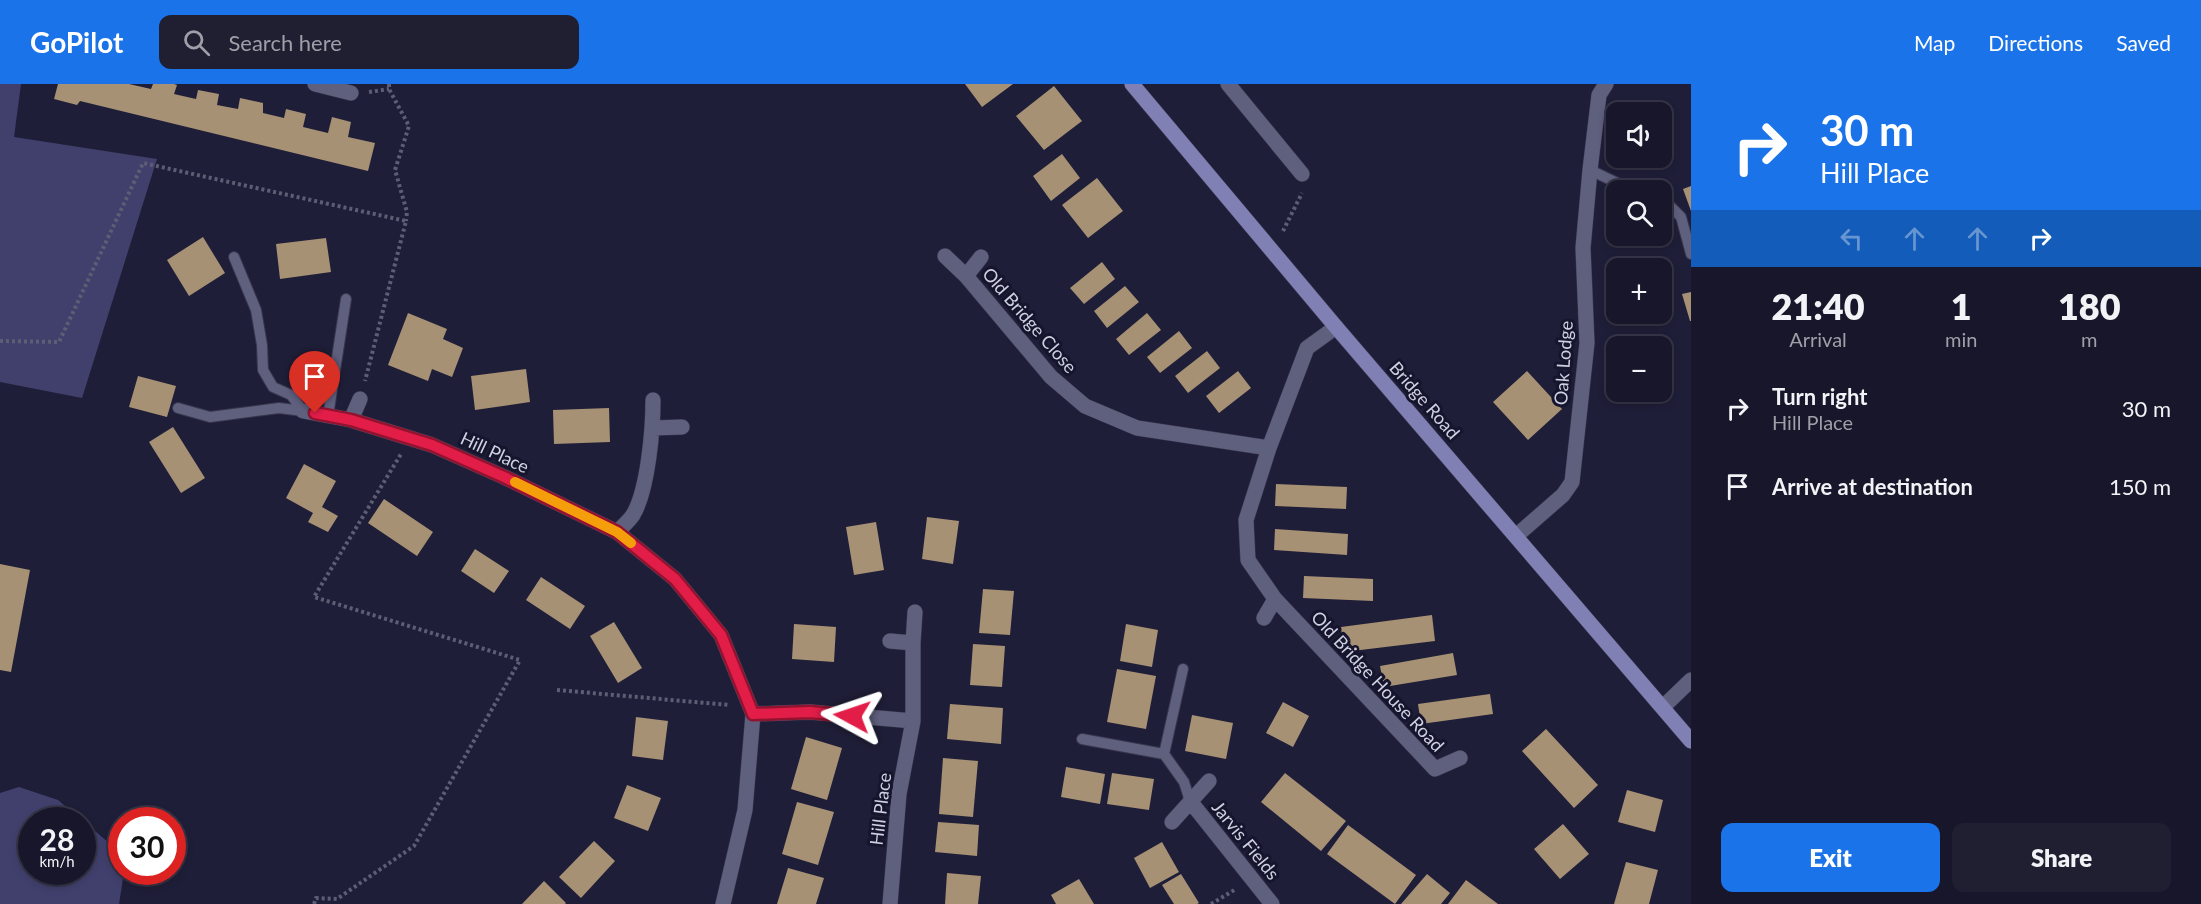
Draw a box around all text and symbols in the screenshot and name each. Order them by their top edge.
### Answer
search box [159,15,579,69]
text: GoPilot [30,25,123,59]
icon: search [180,26,213,59]
text: Search here [228,29,342,56]
text: Map [1914,30,1955,55]
text: Directions [1988,30,2083,55]
text: Saved [2116,30,2171,55]
map controls [1606,102,1672,402]
button: sound [1606,102,1672,168]
text: 30 m [1820,105,1914,155]
icon: right [1721,108,1799,186]
text: Hill Place [1820,156,1929,189]
button: search [1606,180,1672,246]
icon: left [1835,222,1868,255]
icon: ahead [1898,222,1931,255]
icon: ahead [1961,222,1994,255]
icon: right [2024,222,2057,255]
button: + [1606,258,1672,324]
street label: Old Bridge Close [978,263,1082,377]
text: 21:40 [1771,284,1865,328]
text: 1 [1951,284,1972,328]
text: 180 [2058,284,2121,328]
street label: Oak Lodge [1549,320,1577,406]
text: Arrival [1789,327,1847,351]
text: min [1945,327,1977,351]
text: m [2081,327,2097,351]
button: − [1606,336,1672,402]
pin [289,351,340,413]
street label: Bridge Road [1385,357,1465,443]
icon: arrive [298,360,331,393]
text: Turn right [1772,383,1867,410]
icon: right [1721,392,1754,425]
text: 30 m [2122,395,2171,422]
text: Hill Place [1772,410,1853,434]
street label: Hill Place [457,427,533,477]
icon: arrive [1721,470,1754,503]
text: Arrive at destination [1772,473,1973,500]
text: 150 m [2109,473,2171,500]
street label: Old Bridge House Road [1307,606,1449,756]
position arrow [820,684,884,748]
street label: Hill Place [865,771,895,847]
street label: Jarvis Fields [1208,796,1285,884]
speed limit sign: 30 [108,807,186,885]
text: 28 [40,821,74,857]
button: Exit [1721,823,1940,892]
button: Share [1952,823,2171,892]
text: km/h [39,852,75,870]

